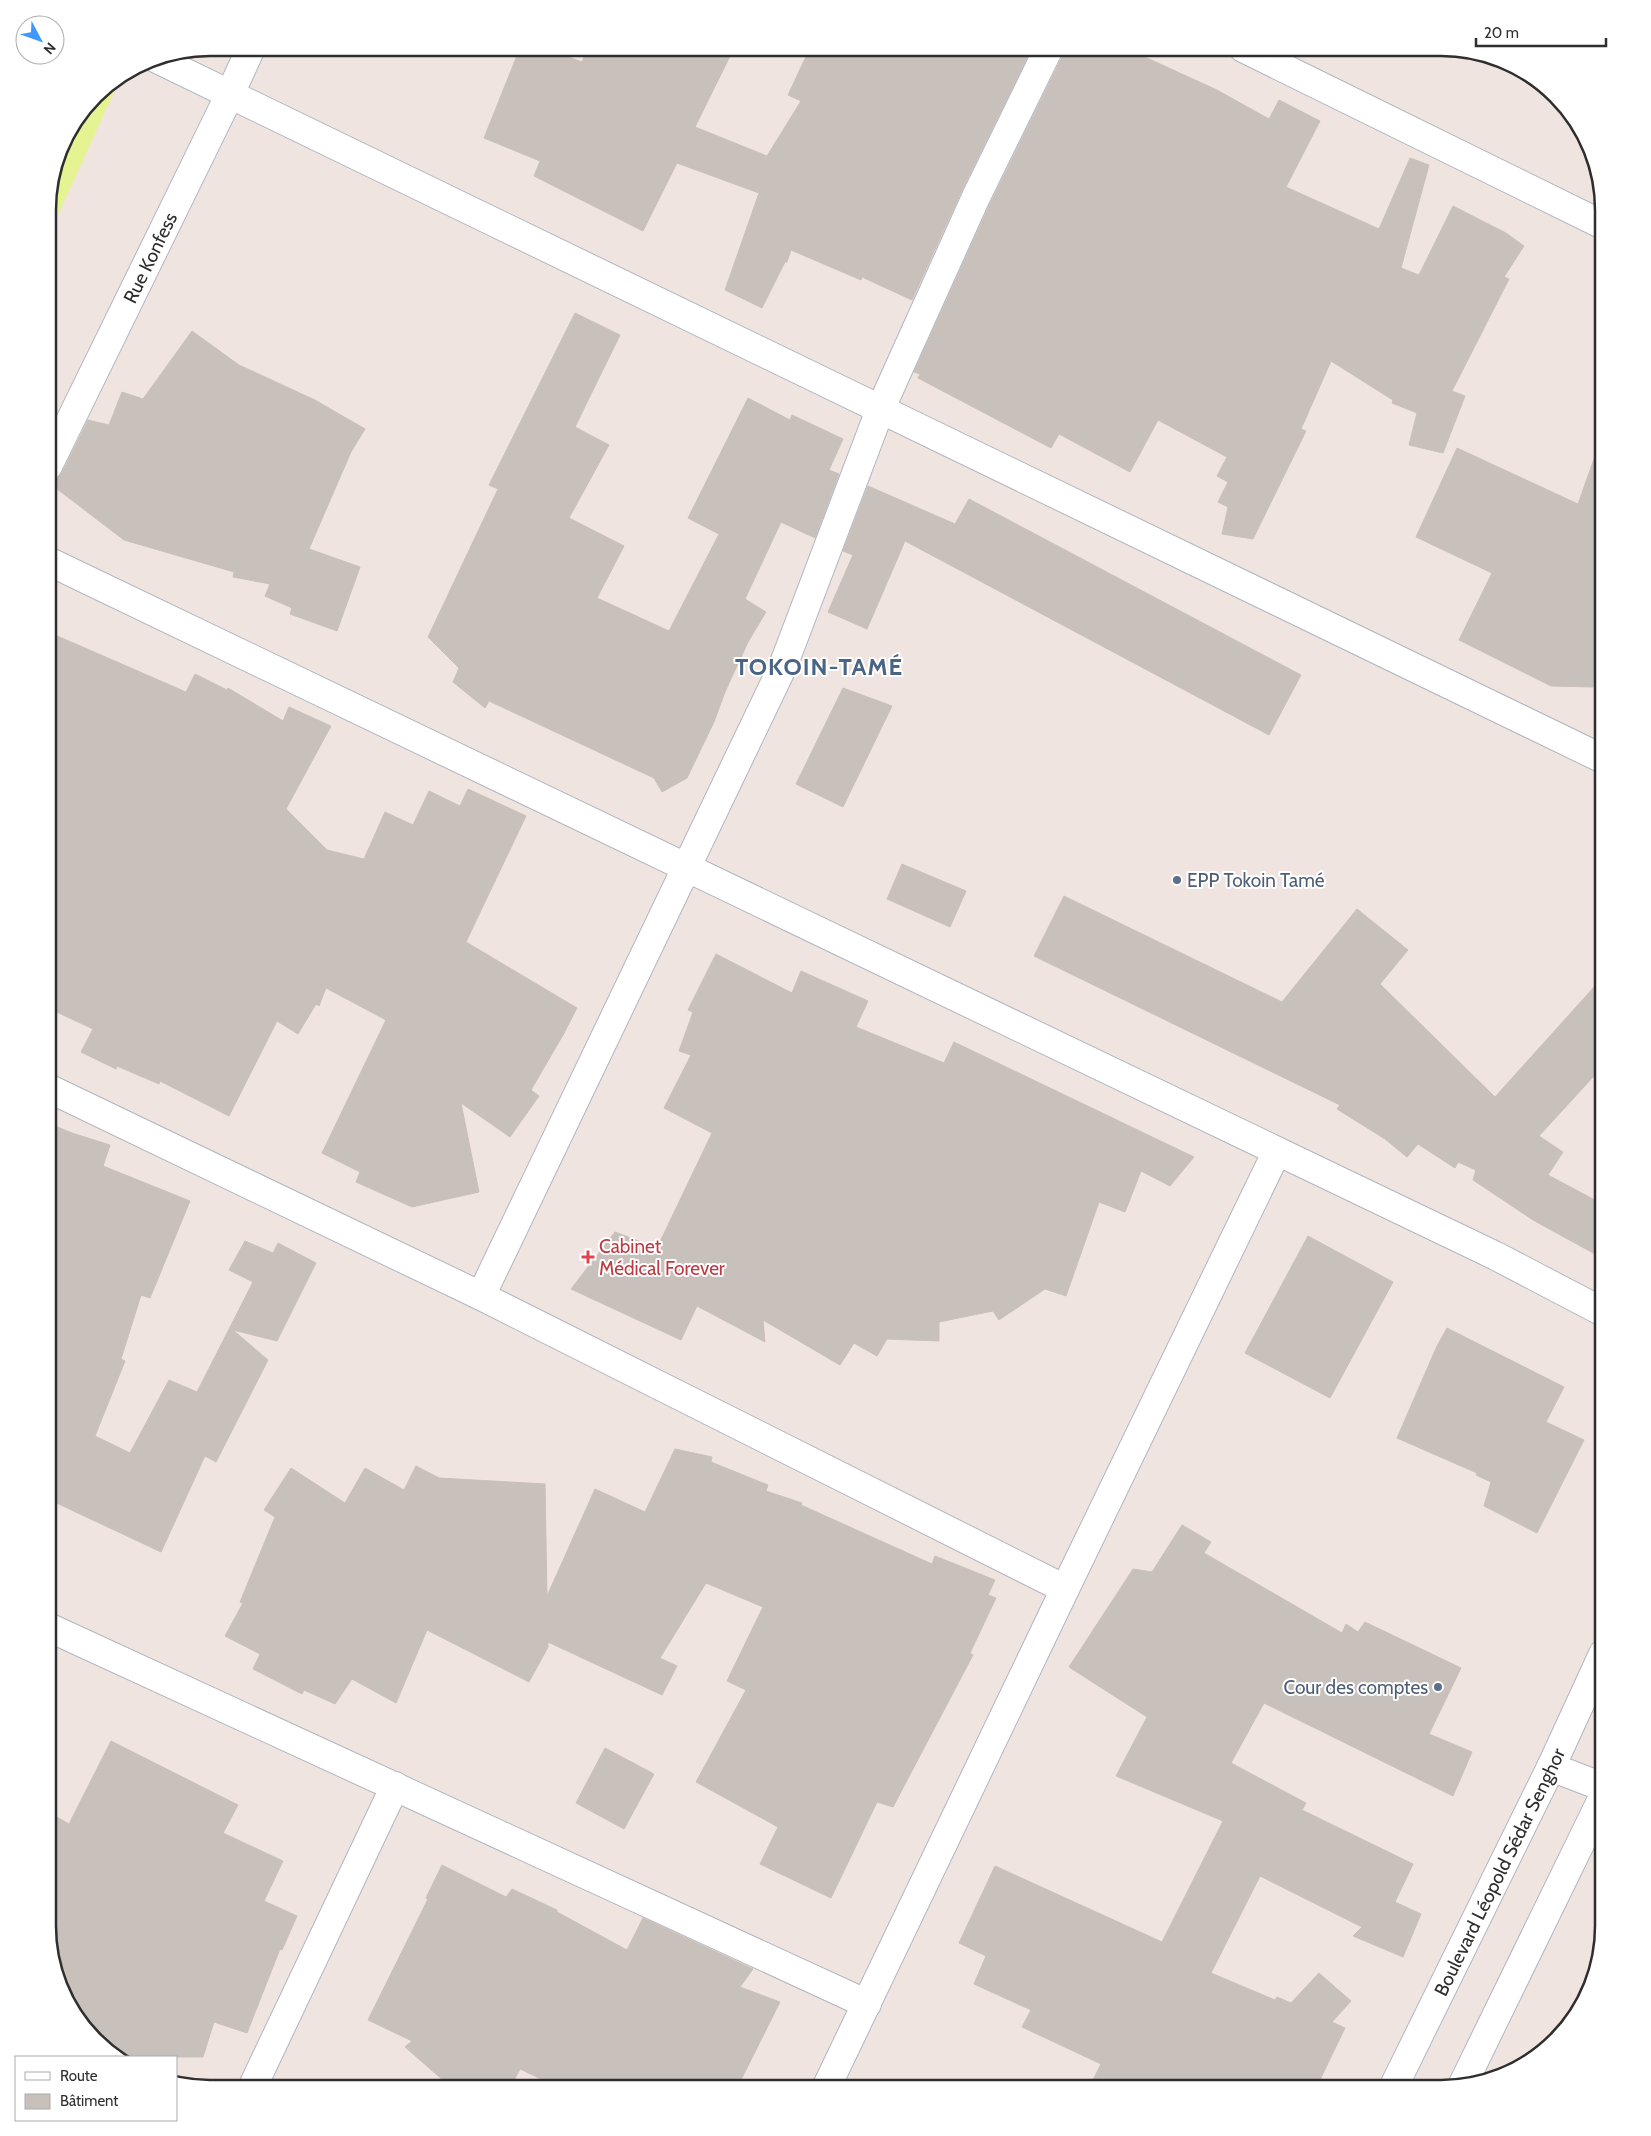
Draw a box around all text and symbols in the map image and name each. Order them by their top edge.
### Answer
north arrow [15,15,65,65]
scale bar [1476,15,1606,47]
text: 20 m [1484,24,1519,42]
text: N [40,39,60,58]
street label: Rue Konfess [119,209,182,307]
district label: TOKOIN-TAMÉ [735,652,903,681]
place label: EPP Tokoin Tamé [1187,869,1325,892]
marker: EPP Tokoin Tamé [1171,874,1183,886]
place label: Cabinet Médical Forever [599,1235,725,1280]
marker: Cabinet Médical Forever [581,1250,595,1264]
place label: Cour des comptes [1283,1676,1428,1699]
marker: Cour des comptes [1432,1681,1444,1693]
street label: Boulevard Léopold Sédar Senghor [1429,1744,1570,2000]
legend [15,2056,178,2121]
text: Route [60,2067,98,2085]
text: Bâtiment [60,2092,118,2110]

